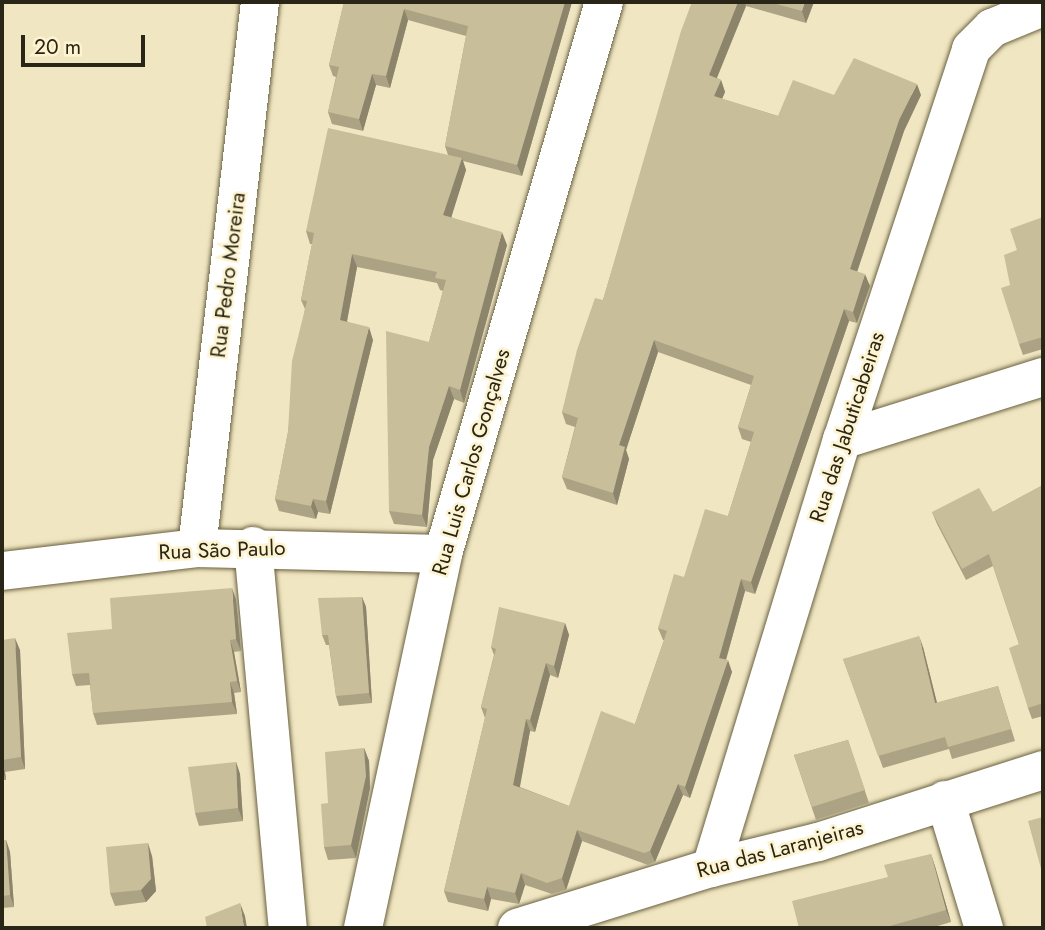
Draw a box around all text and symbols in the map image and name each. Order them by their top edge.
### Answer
scale bar [24,21,149,65]
text: 20 m [34,32,81,62]
street label: Rua Pedro Moreira [205,191,251,359]
street label: Rua das Jabuticabeiras [804,329,890,525]
street label: Rua Luis Carlos Gonçalves [427,346,515,578]
street label: Rua São Paulo [158,535,286,565]
street label: Rua das Laranjeiras [694,815,866,883]

